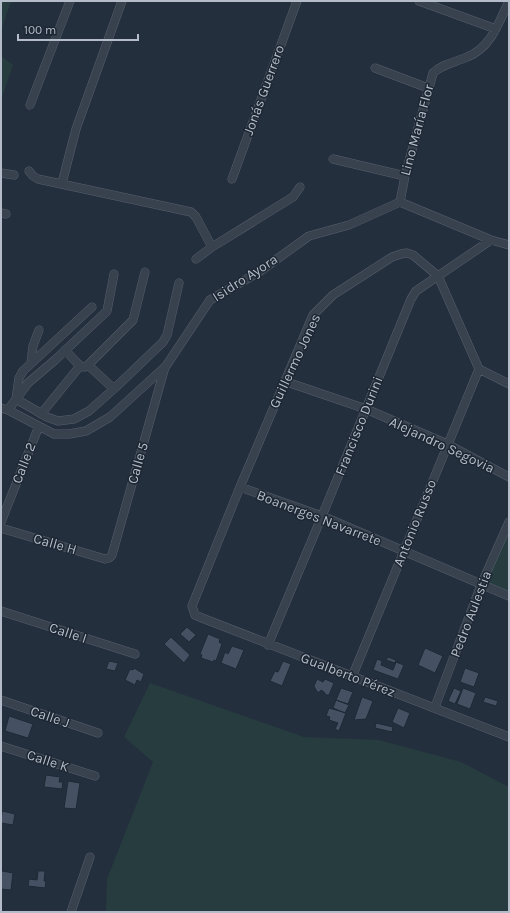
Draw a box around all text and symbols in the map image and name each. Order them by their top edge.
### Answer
scale bar [18,16,138,42]
text: 100 m [24,23,56,37]
street label: Jonás Guerrero [240,43,288,137]
street label: Lino María Flor [397,82,438,178]
street label: Isidro Ayora [209,251,281,305]
street label: Guillermo Jones [266,311,324,411]
street label: Francisco Durini [331,374,387,478]
street label: Alejandro Segovia [387,413,497,477]
street label: Calle 2 [8,440,40,486]
street label: Calle 5 [124,440,152,486]
street label: Antonio Russo [390,477,440,569]
street label: Boanerges Navarrete [254,486,384,550]
street label: Calle H [32,530,78,558]
street label: Pedro Aulestia [447,568,495,660]
street label: Calle I [47,619,89,647]
street label: Gualberto Pérez [298,649,398,701]
street label: Calle J [28,702,72,732]
street label: Calle K [25,746,72,776]

